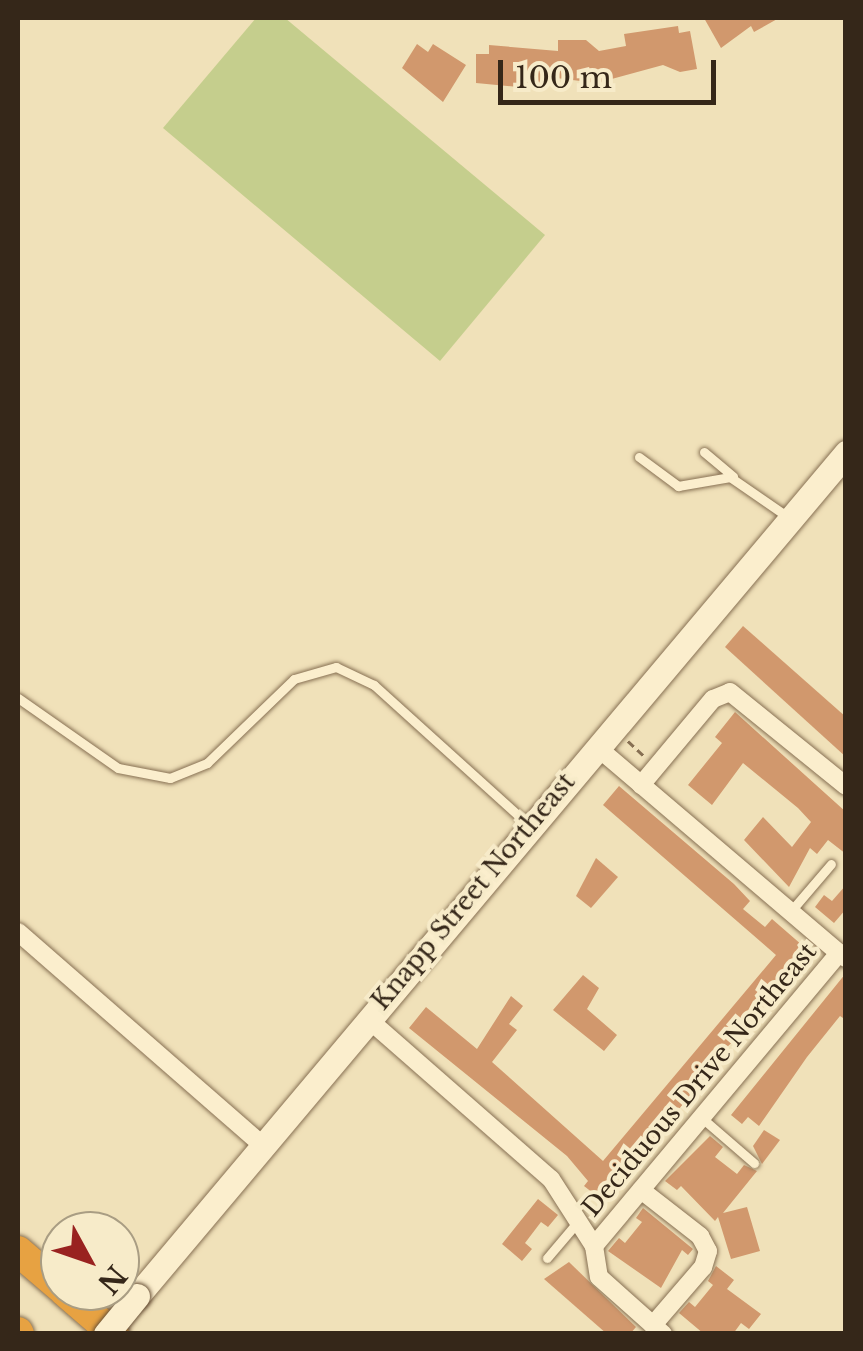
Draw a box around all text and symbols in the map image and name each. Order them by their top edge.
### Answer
scale bar [503,40,720,102]
text: 100 m [515,59,612,96]
street label: Knapp Street Northeast [366,768,582,1016]
street label: Deciduous Drive Northeast [577,937,823,1223]
north arrow [40,1211,140,1311]
text: N [90,1258,134,1301]

